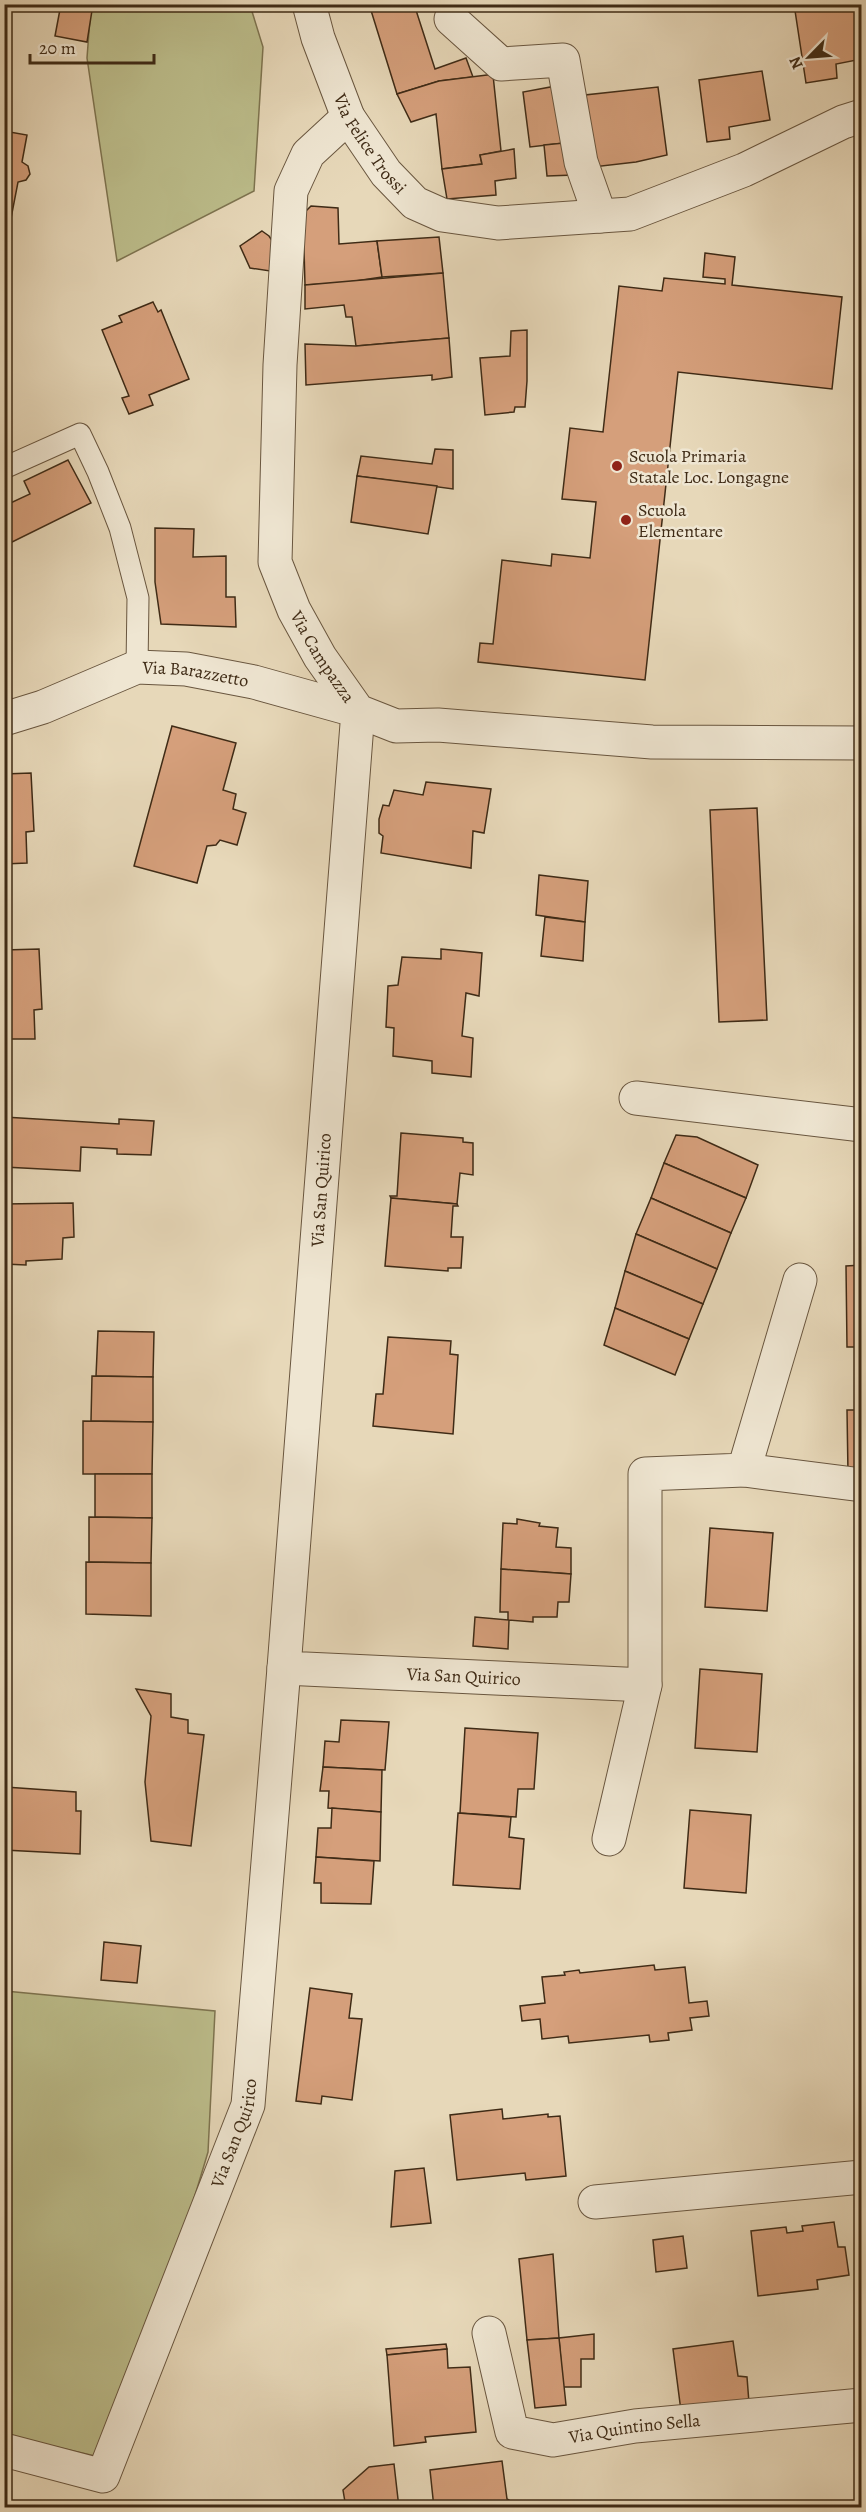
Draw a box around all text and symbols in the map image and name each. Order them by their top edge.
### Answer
scale bar [30,27,154,65]
north arrow [779,27,839,87]
text: 20 m [39,36,76,60]
text: N [784,53,809,73]
street label: Via Felice Trossi [328,89,412,199]
place label: Scuola Primaria Statale Loc. Longagne [629,444,789,489]
marker: Scuola Primaria Statale Loc. Longagne [610,459,624,473]
place label: Scuola Elementare [638,498,723,543]
marker: Scuola Elementare [619,513,633,527]
street label: Via Campazza [284,605,361,708]
street label: Via Barazzetto [141,655,251,693]
street label: Via San Quirico [305,1132,337,1249]
street label: Via San Quirico [405,1662,521,1691]
street label: Via San Quirico [205,2078,262,2192]
street label: Via Quintino Sella [566,2408,702,2449]

